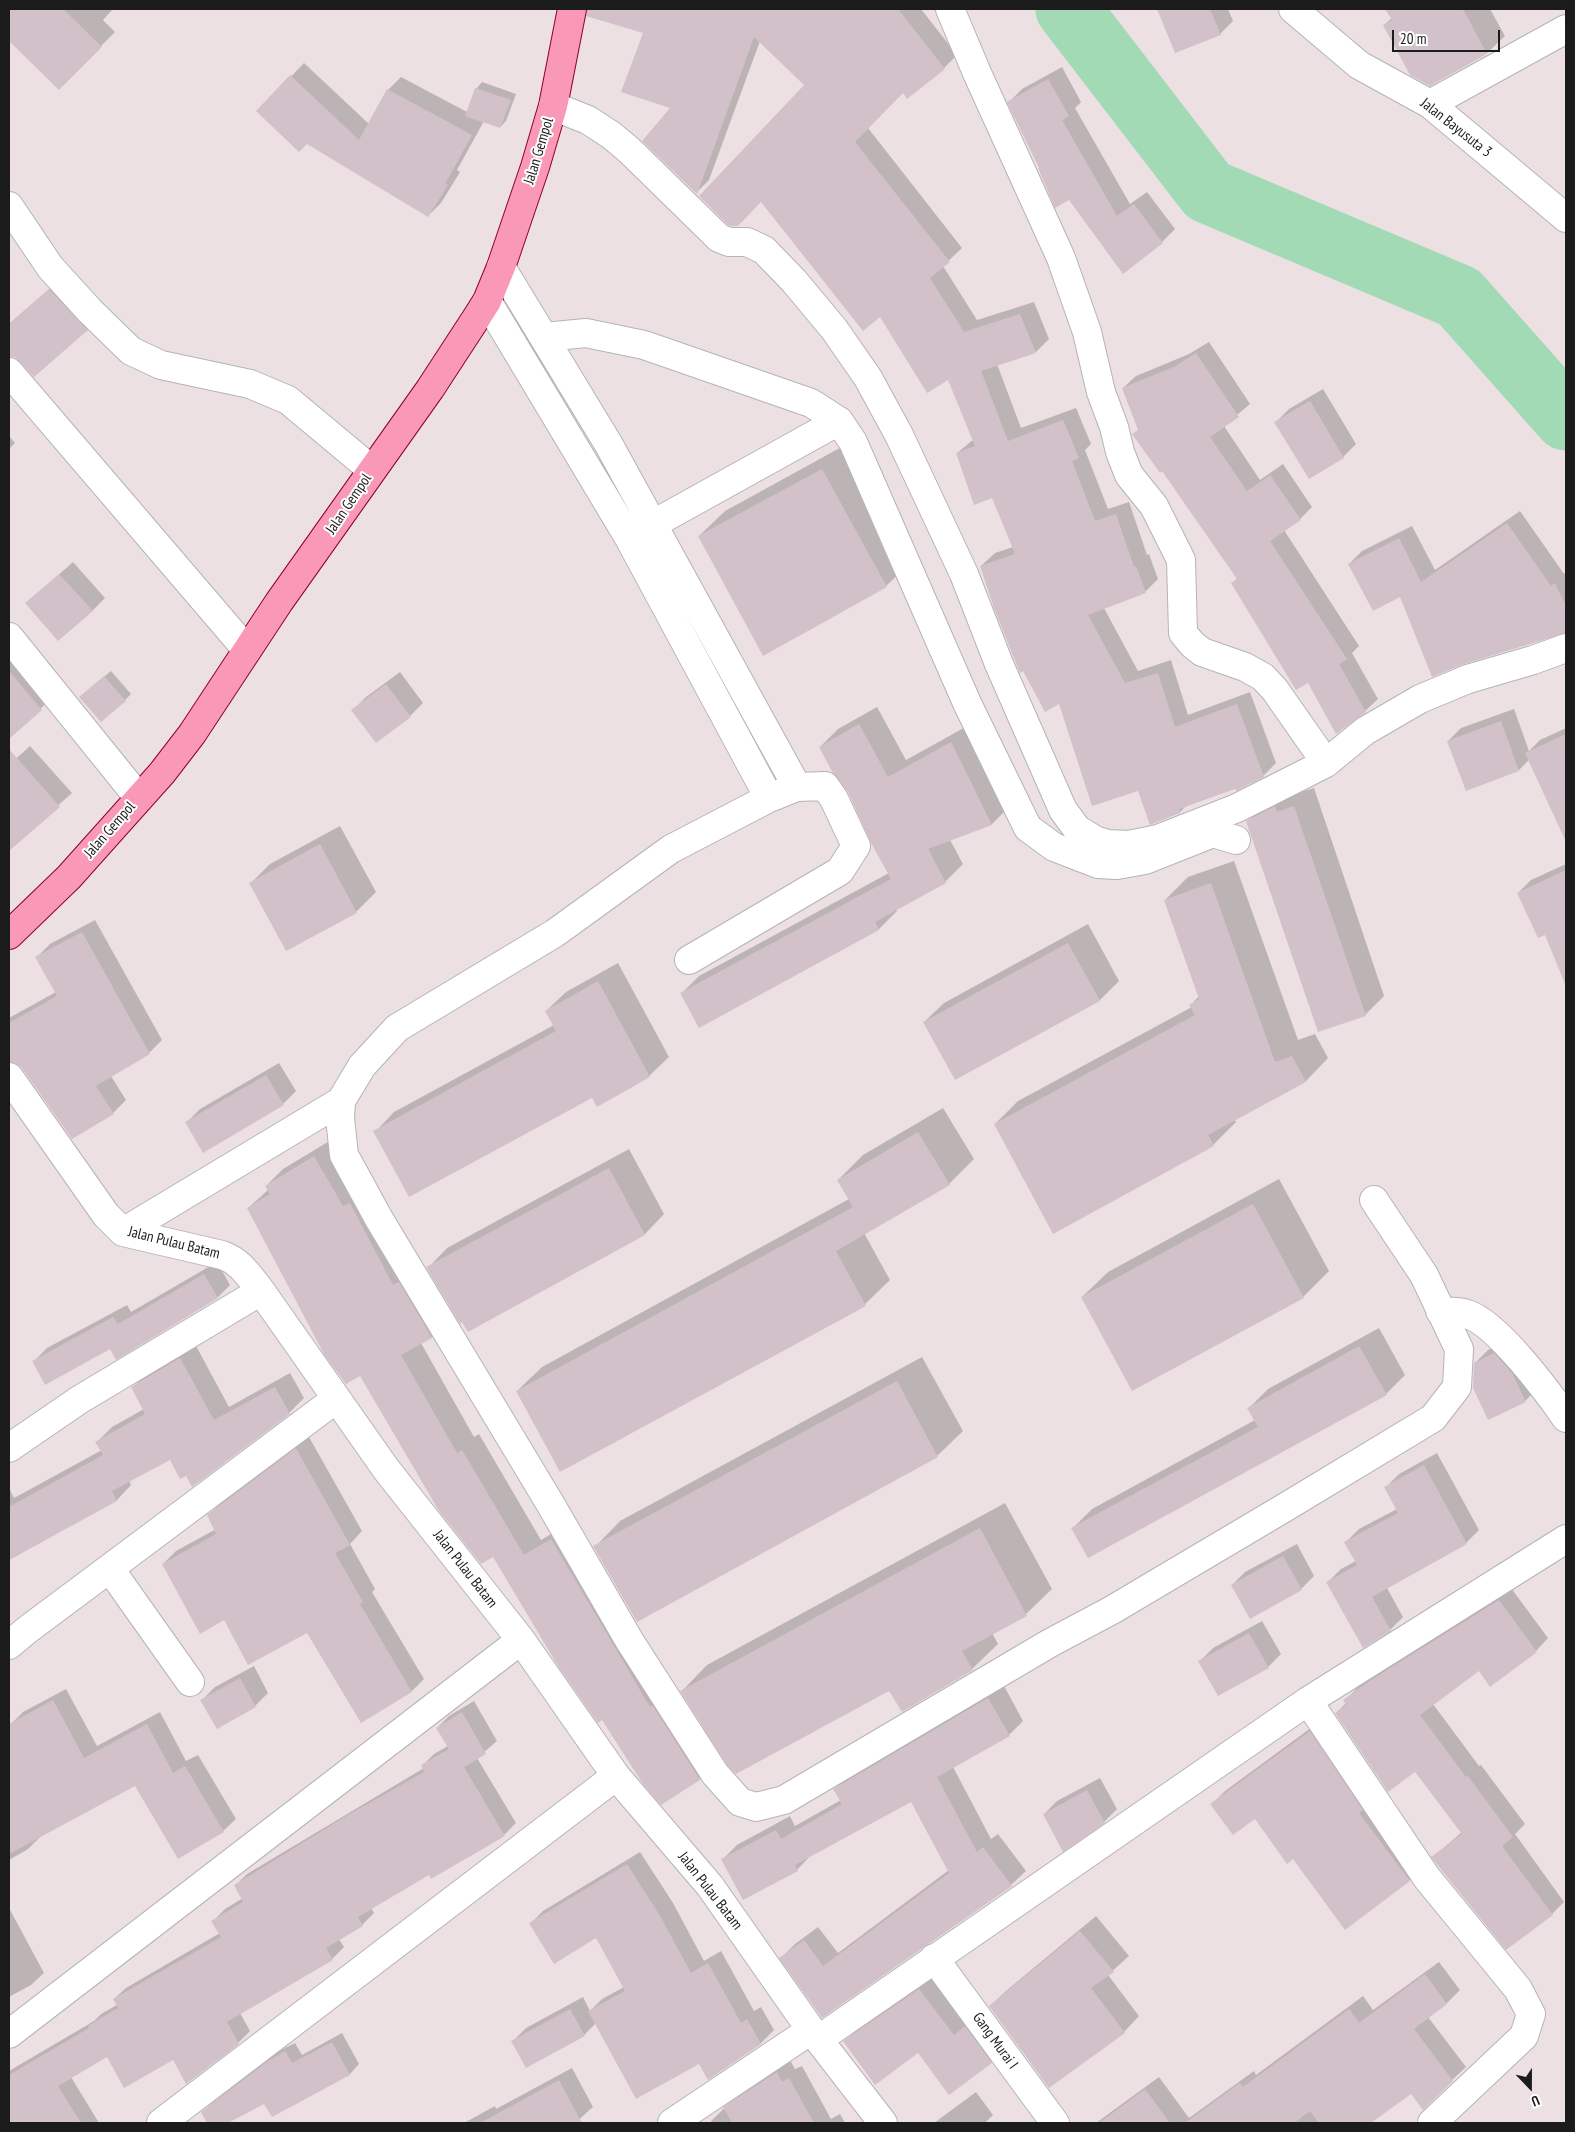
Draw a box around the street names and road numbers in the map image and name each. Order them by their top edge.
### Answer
street label: Jalan Bayusuta 3 [1417,95,1495,161]
street label: Jalan Gempol [520,116,558,186]
street label: Jalan Gempol [322,470,376,538]
street label: Jalan Gempol [81,798,139,862]
street label: Jalan Pulau Batam [126,1223,222,1263]
street label: Jalan Pulau Batam [429,1526,501,1612]
street label: Jalan Pulau Batam [674,1848,746,1934]
street label: Gang Murai I [968,2009,1022,2073]

